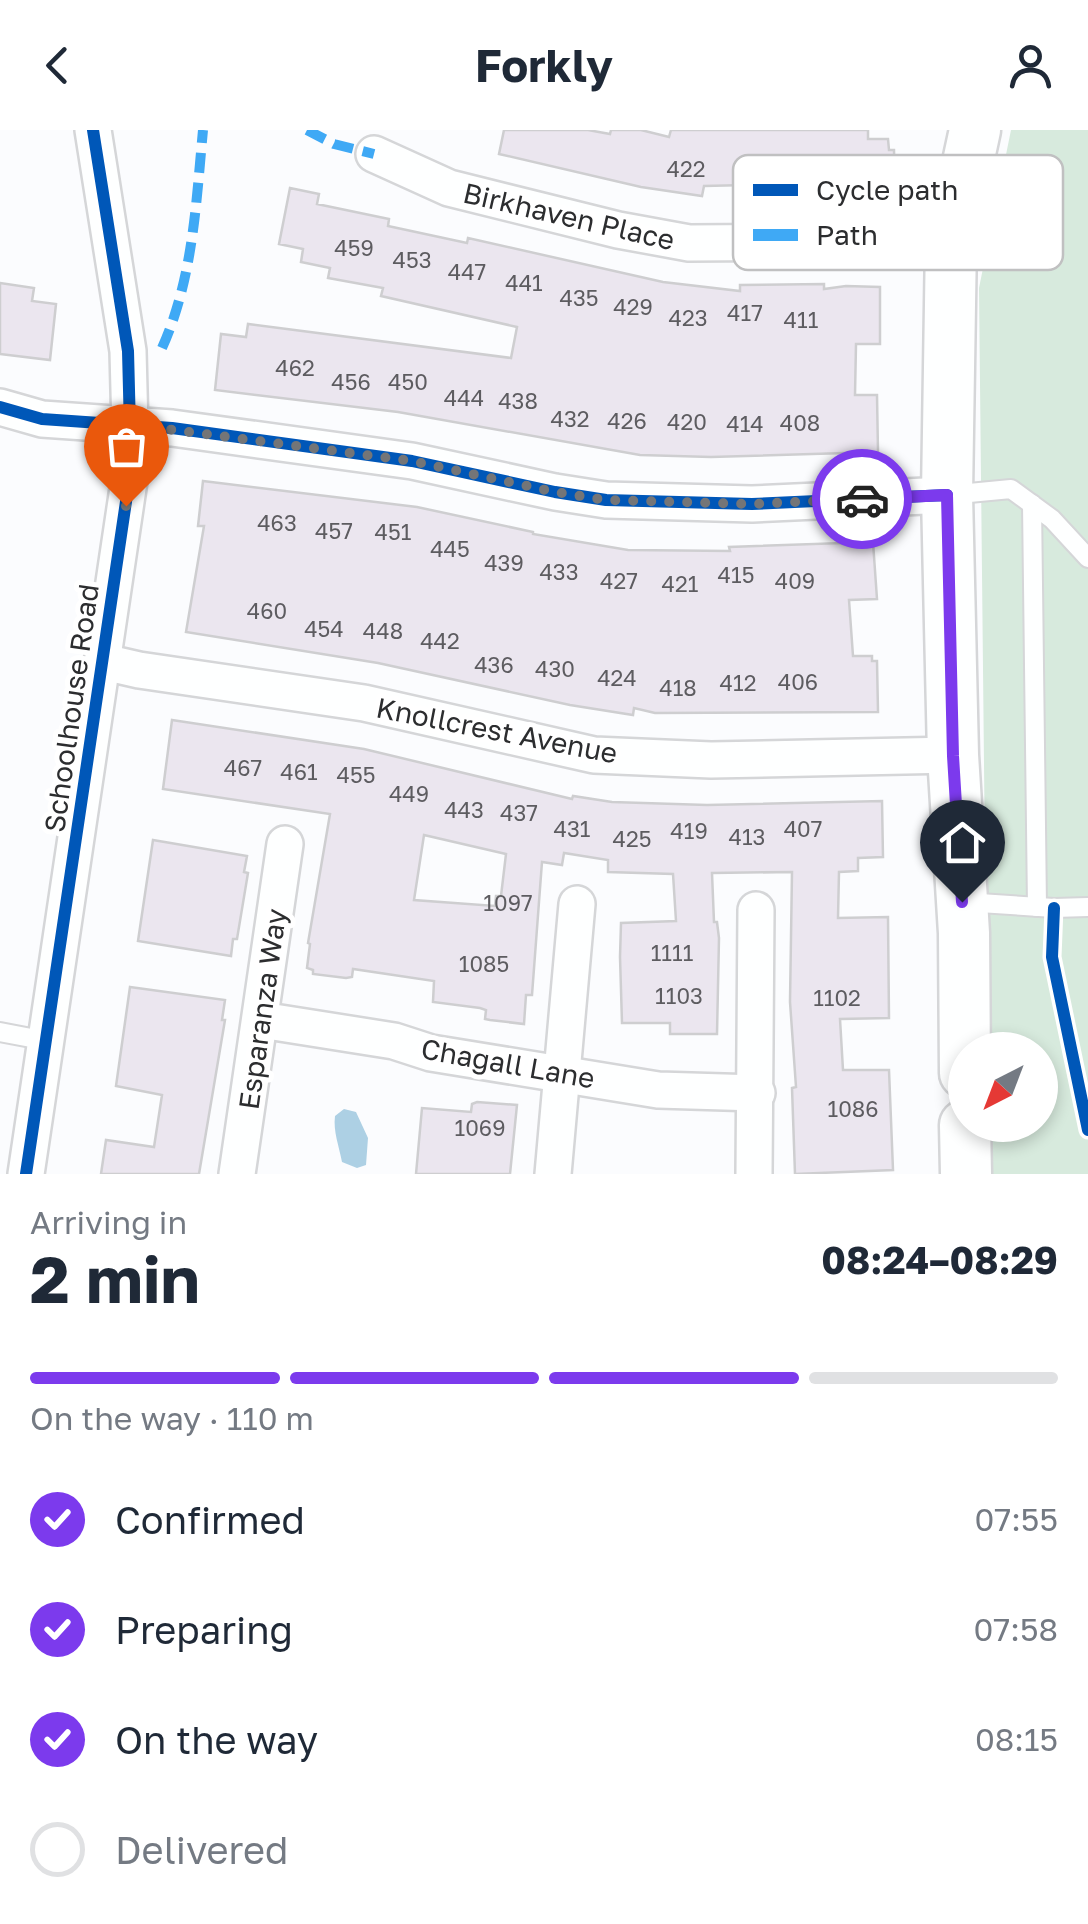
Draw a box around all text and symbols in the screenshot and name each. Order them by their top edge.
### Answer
icon: back [30,38,85,93]
text: Forkly [475,38,613,92]
icon: person [1003,38,1058,93]
house number: 422 [667,155,705,182]
legend [733,155,1063,270]
text: Cycle path [816,173,959,206]
street label: Birkhaven Place [460,176,678,256]
text: Path [816,218,878,251]
house number: 459 [334,234,374,261]
house number: 453 [392,246,432,273]
house number: 447 [448,258,486,285]
house number: 441 [505,269,543,296]
house number: 435 [559,284,599,311]
house number: 429 [613,293,653,320]
house number: 417 [727,299,763,326]
house number: 423 [668,304,708,331]
house number: 411 [784,306,819,333]
house number: 462 [275,354,315,381]
house number: 456 [331,368,371,395]
house number: 450 [388,368,428,395]
house number: 444 [444,384,484,411]
house number: 438 [498,387,538,414]
pin [84,404,169,507]
house number: 432 [550,405,590,432]
house number: 426 [607,407,647,434]
house number: 420 [667,408,707,435]
house number: 408 [780,409,820,436]
house number: 414 [726,410,764,437]
icon: bag [99,419,154,474]
courier [812,449,912,549]
icon: car [835,472,890,527]
house number: 463 [257,509,297,536]
house number: 457 [315,517,353,544]
house number: 451 [375,518,412,545]
house number: 445 [430,535,470,562]
house number: 439 [484,549,524,576]
house number: 433 [539,558,579,585]
house number: 415 [718,561,754,588]
house number: 427 [600,567,638,594]
house number: 409 [775,567,815,594]
house number: 421 [662,570,699,597]
street label: Schoolhouse Road [37,582,105,834]
house number: 460 [247,597,287,624]
house number: 454 [304,615,344,642]
house number: 448 [363,617,403,644]
house number: 442 [420,627,460,654]
house number: 436 [474,651,514,678]
house number: 430 [535,655,575,682]
house number: 424 [597,664,637,691]
house number: 406 [778,668,818,695]
house number: 412 [720,669,756,696]
house number: 418 [659,674,697,701]
street label: Knollcrest Avenue [374,690,620,770]
house number: 467 [224,754,262,781]
house number: 461 [280,758,318,785]
house number: 455 [337,761,375,788]
house number: 449 [389,780,429,807]
house number: 443 [444,796,484,823]
house number: 437 [500,799,538,826]
pin [920,800,1005,903]
house number: 431 [554,815,591,842]
house number: 407 [784,815,822,842]
icon: home [935,815,990,870]
house number: 419 [670,817,708,844]
house number: 413 [729,823,765,850]
house number: 425 [613,825,651,852]
house number: 1097 [483,889,533,916]
street label: Esparanza Way [232,906,292,1112]
house number: 1111 [651,939,694,966]
house number: 1085 [459,950,509,977]
house number: 1103 [655,982,703,1009]
house number: 1102 [813,984,861,1011]
street label: Chagall Lane [419,1032,597,1094]
north arrow [948,1032,1058,1142]
map controls [948,1032,1058,1142]
house number: 1086 [827,1095,879,1122]
house number: 1069 [455,1114,505,1141]
text: Arriving in [30,1203,187,1241]
text: 08:24–08:29 [821,1237,1058,1282]
text: 2 min [30,1239,200,1317]
text: On the way · 110 m [30,1399,314,1437]
icon: check [30,1492,85,1547]
text: Confirmed [115,1497,305,1542]
text: 07:55 [974,1500,1058,1538]
icon: check [30,1602,85,1657]
text: Preparing [115,1607,293,1652]
text: 07:58 [974,1610,1058,1648]
icon: check [30,1712,85,1767]
text: On the way [115,1717,318,1762]
text: 08:15 [975,1720,1058,1758]
text: Delivered [115,1827,288,1872]

